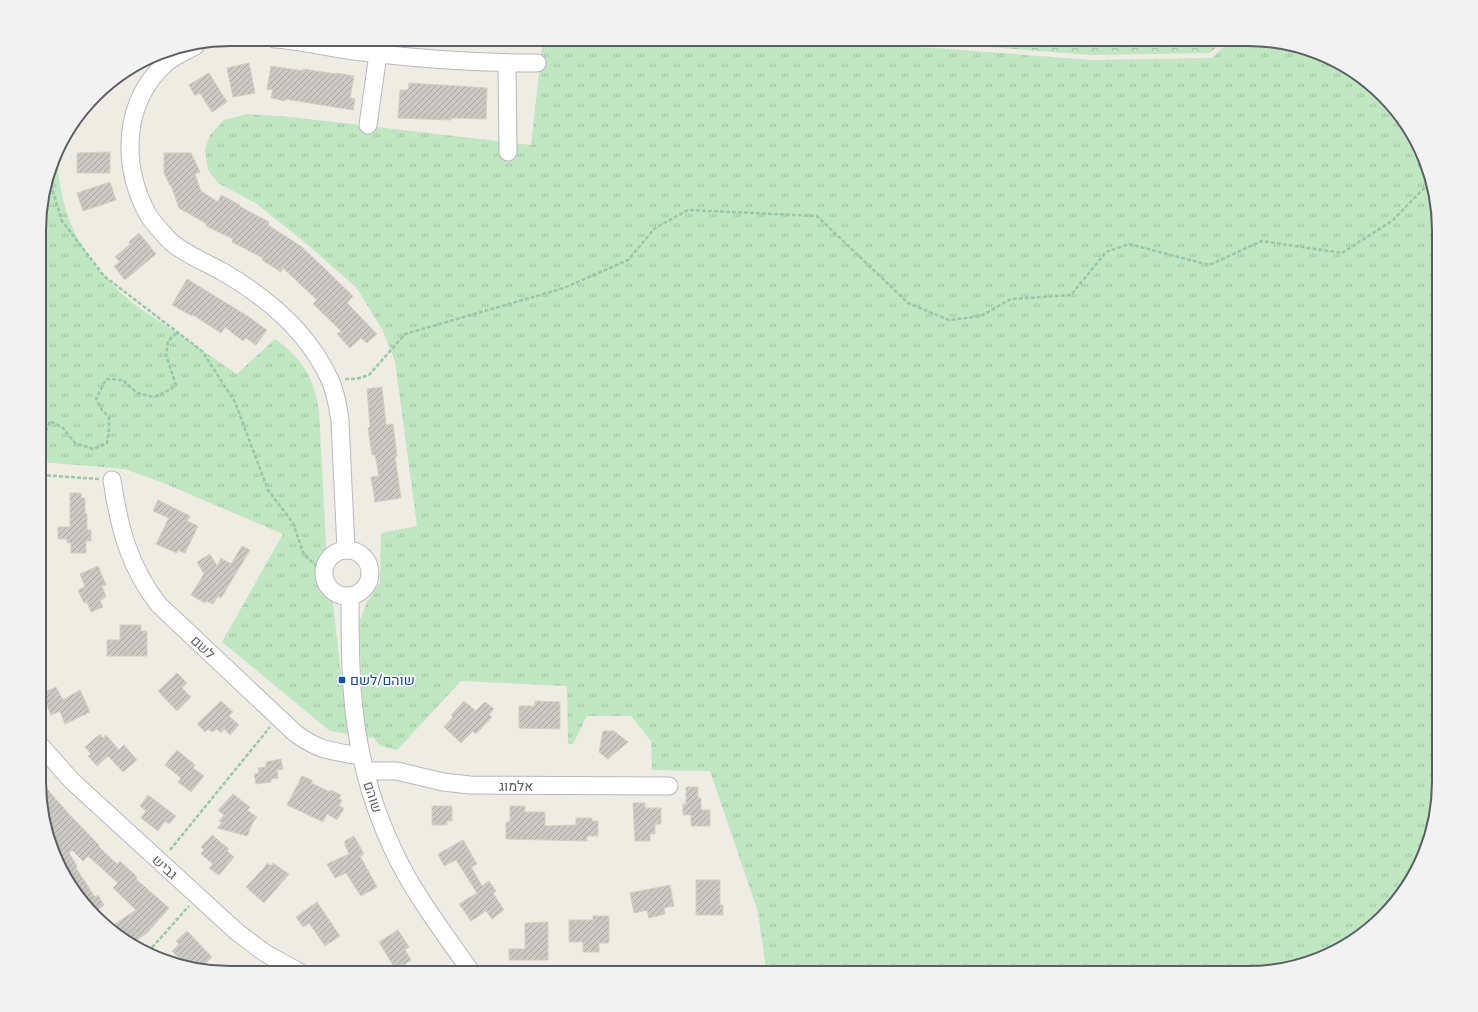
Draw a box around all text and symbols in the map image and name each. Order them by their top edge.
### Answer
street label: לשם [188,632,218,662]
place label: שוהם/לשם [350,672,415,688]
marker: שוהם/לשם [337,675,347,685]
street label: אלמוג [499,778,533,794]
street label: שוהם [360,779,386,815]
street label: גביש [149,852,181,882]

